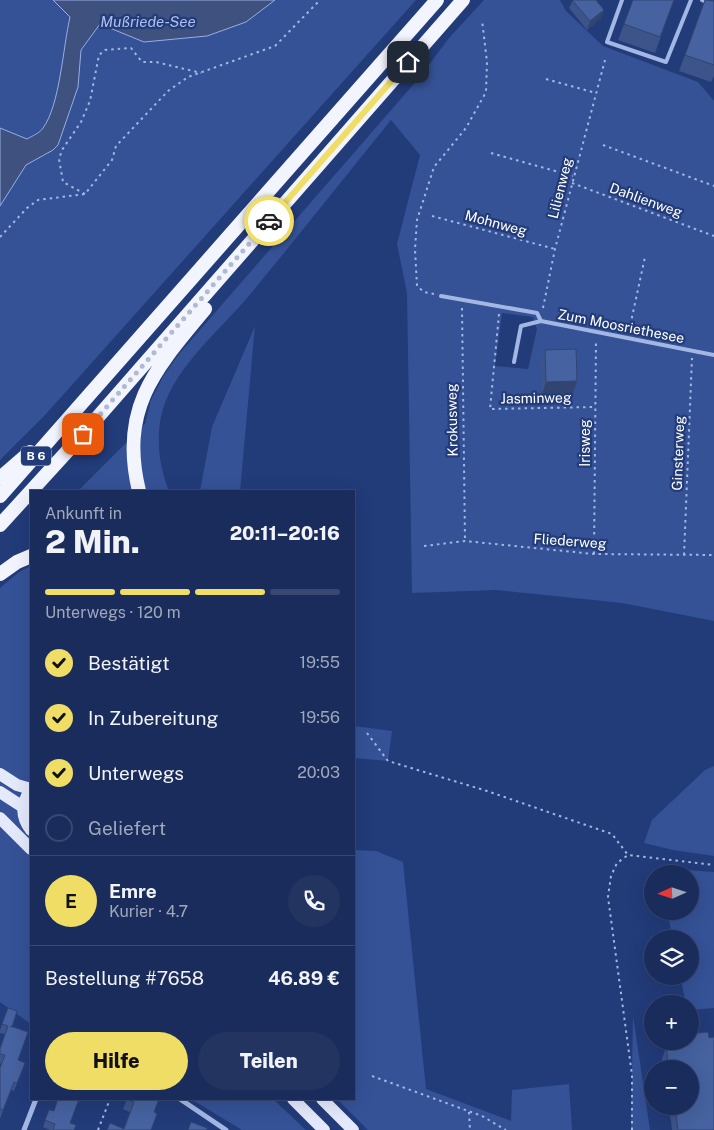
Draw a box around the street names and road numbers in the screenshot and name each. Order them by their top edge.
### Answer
street label: Lilienweg [545,156,575,220]
street label: Dahlienweg [607,179,685,221]
street label: Mohnweg [463,207,529,239]
street label: Zum Moosriethesee [556,306,686,346]
street label: Krokusweg [443,383,461,457]
street label: Jasminweg [500,389,572,407]
street label: Ginsterweg [669,415,687,491]
street label: Irisweg [577,419,593,467]
road number: B 6 [21,446,51,466]
street label: Fliederweg [533,530,607,552]

